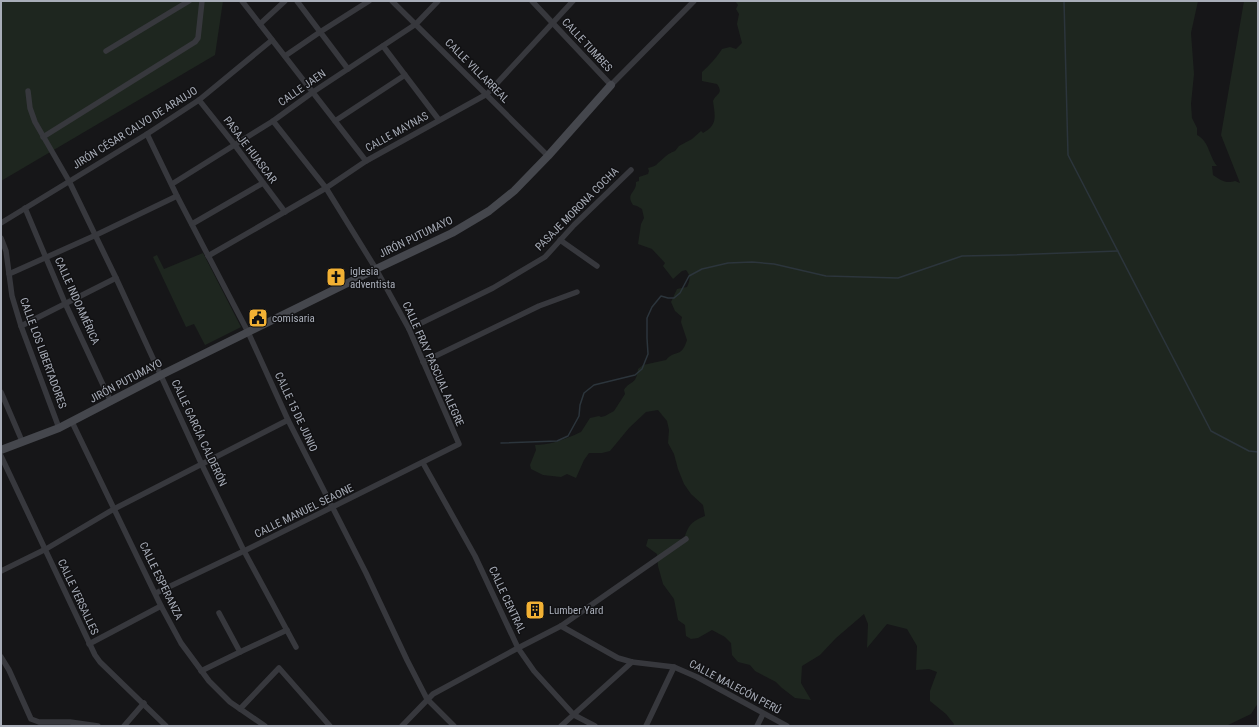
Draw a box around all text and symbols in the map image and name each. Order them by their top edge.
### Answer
street label: CALLE TUMBES [559,16,615,75]
street label: CALLE VILLARREAL [442,36,512,106]
street label: CALLE JAEN [276,67,328,109]
street label: JIRÓN CÉSAR CALVO DE ARAUJO [70,84,200,172]
street label: CALLE MAYNAS [363,109,431,155]
street label: PASAJE HUASCAR [221,114,279,186]
street label: PASAJE MORONA COCHA [533,164,622,253]
street label: JIRÓN PUTUMAYO [377,214,455,260]
street label: CALLE INDOAMÉRICA [52,255,102,347]
place label: iglesia adventista [350,265,395,291]
church icon: iglesia adventista [325,266,347,288]
street label: CALLE LOS LIBERTADORES [17,296,69,411]
street label: CALLE FRAY PASCUAL ALEGRE [400,300,467,429]
public building icon: comisaria [247,307,269,329]
place label: comisaria [272,312,315,325]
street label: JIRÓN PUTUMAYO [87,356,165,406]
street label: CALLE 15 DE JUNIO [272,370,320,454]
street label: CALLE GARCÍA CALDERÓN [168,377,230,489]
street label: CALLE MANUEL SEAONE [252,481,356,541]
street label: CALLE ESPERANZA [137,540,186,623]
street label: CALLE VERSALLES [55,557,101,637]
street label: CALLE CENTRAL [486,564,528,636]
building icon: Lumber Yard [524,599,546,621]
place label: Lumber Yard [549,604,603,617]
street label: CALLE MALECÓN PERÚ [687,657,783,717]

